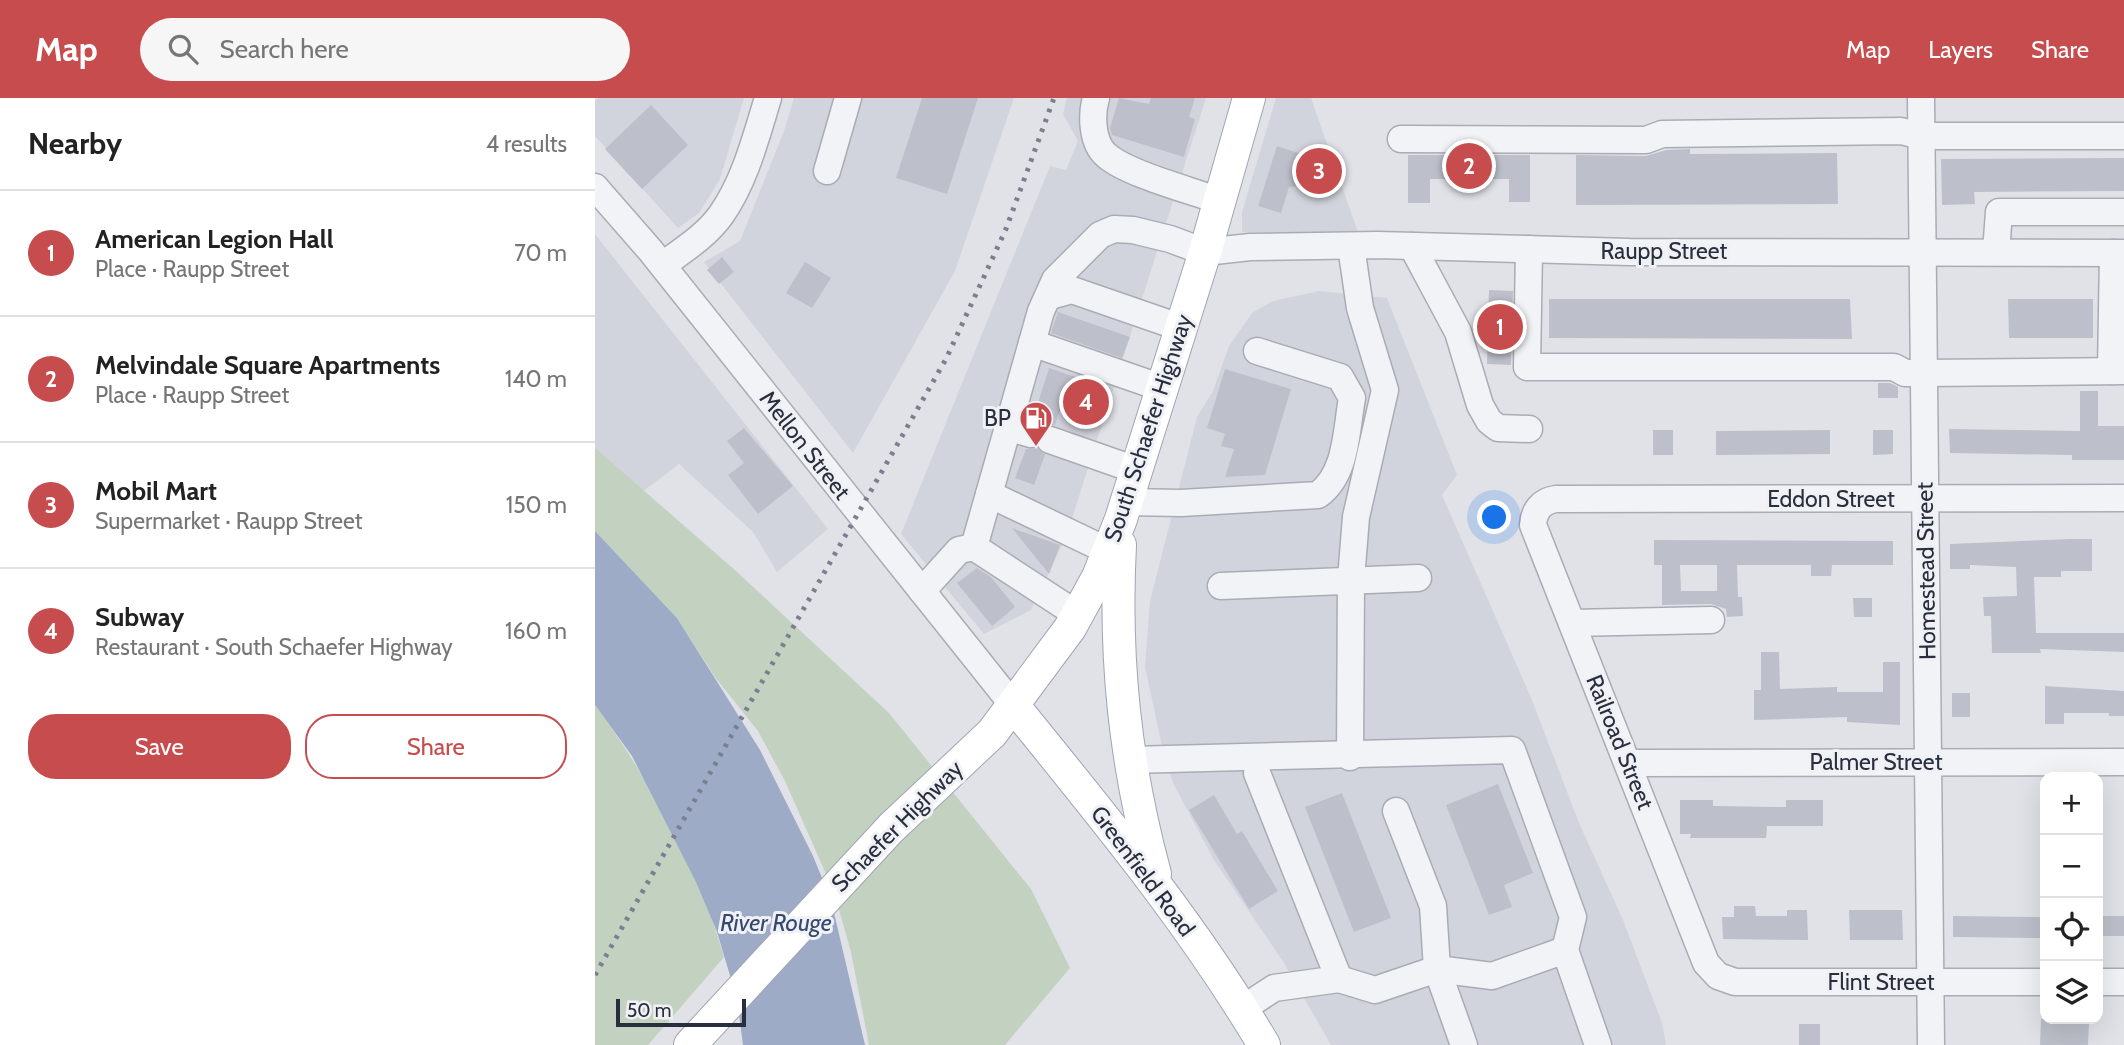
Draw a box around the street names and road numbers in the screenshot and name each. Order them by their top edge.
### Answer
street label: Raupp Street [1601,237,1728,265]
street label: South Schaefer Highway [1098,310,1198,545]
street label: Mellon Street [754,385,856,505]
street label: Homestead Street [1910,482,1942,660]
street label: Eddon Street [1767,485,1895,513]
street label: Railroad Street [1580,671,1660,814]
street label: Palmer Street [1810,748,1943,776]
street label: Schaefer Highway [826,754,969,897]
street label: Greenfield Road [1085,800,1201,942]
street label: Flint Street [1827,968,1935,996]

